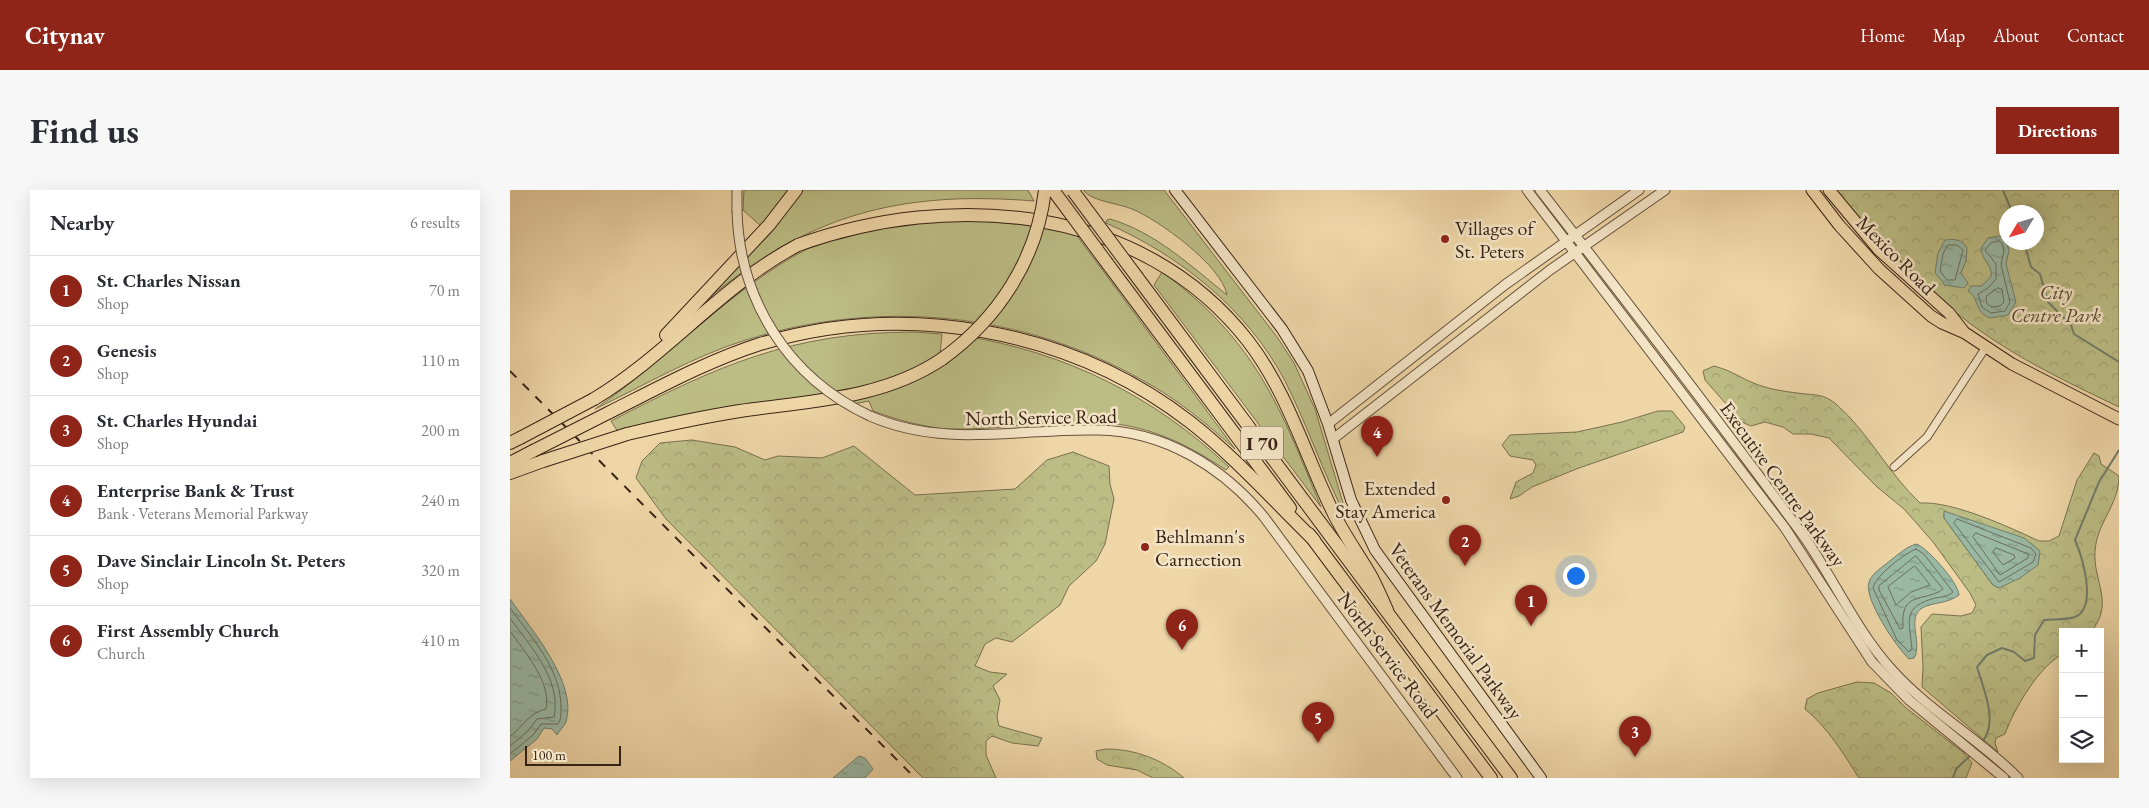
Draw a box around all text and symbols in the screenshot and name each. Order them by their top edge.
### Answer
text: Citynav [25,20,105,51]
text: Home [1860,24,1905,47]
text: Map [1933,24,1965,47]
text: About [1993,24,2039,47]
text: Contact [2067,24,2124,47]
button: Directions [1996,107,2119,154]
text: Find us [30,108,139,153]
north arrow [1999,205,2044,250]
text: Nearby [50,209,114,236]
street label: Mexico Road [1851,210,1942,301]
text: 6 results [410,212,460,233]
place label: Villages of St. Peters [1455,215,1536,264]
marker: Villages of St. Peters [1439,233,1451,245]
text: St. Charles Nissan [97,268,241,293]
park label: City Centre Park [2011,279,2101,328]
text: 1 [62,280,70,301]
text: 70 m [429,280,460,301]
text: Shop [97,293,129,314]
text: Genesis [97,338,157,363]
text: 2 [62,350,70,371]
text: 110 m [421,350,460,371]
text: Shop [97,363,129,384]
street label: Executive Centre Parkway [1714,396,1852,572]
street label: North Service Road [965,403,1118,431]
text: St. Charles Hyundai [97,408,257,433]
pin: 4 [1361,416,1393,457]
text: 3 [62,420,70,441]
text: 200 m [421,420,460,441]
road number: I 70 [1241,427,1283,460]
text: Shop [97,433,129,454]
place label: Extended Stay America [1335,475,1437,524]
text: Enterprise Bank & Trust [97,478,294,503]
text: 4 [62,490,70,511]
text: 240 m [421,490,460,511]
marker: Extended Stay America [1440,494,1452,506]
text: Bank · Veterans Memorial Parkway [97,503,308,524]
place label: Behlmann's Carnection [1155,523,1245,572]
pin: 2 [1449,525,1481,566]
street label: Veterans Memorial Parkway [1383,537,1529,725]
marker: Behlmann's Carnection [1139,541,1151,553]
text: Dave Sinclair Lincoln St. Peters [97,548,345,573]
text: 5 [62,560,70,581]
text: 320 m [421,560,460,581]
your location [1563,563,1589,589]
text: Shop [97,573,129,594]
pin: 1 [1515,585,1547,626]
street label: North Service Road [1332,587,1445,724]
pin: 6 [1166,609,1198,650]
text: First Assembly Church [97,618,279,643]
map controls [2059,628,2104,763]
button: + [2059,628,2104,673]
text: 6 [62,630,70,651]
text: 410 m [421,630,460,651]
text: Church [97,643,145,664]
button: − [2059,673,2104,718]
pin: 5 [1302,702,1334,743]
pin: 3 [1619,716,1651,757]
button: layers [2059,718,2104,763]
scale bar [525,743,621,766]
text: 100 m [532,746,566,764]

